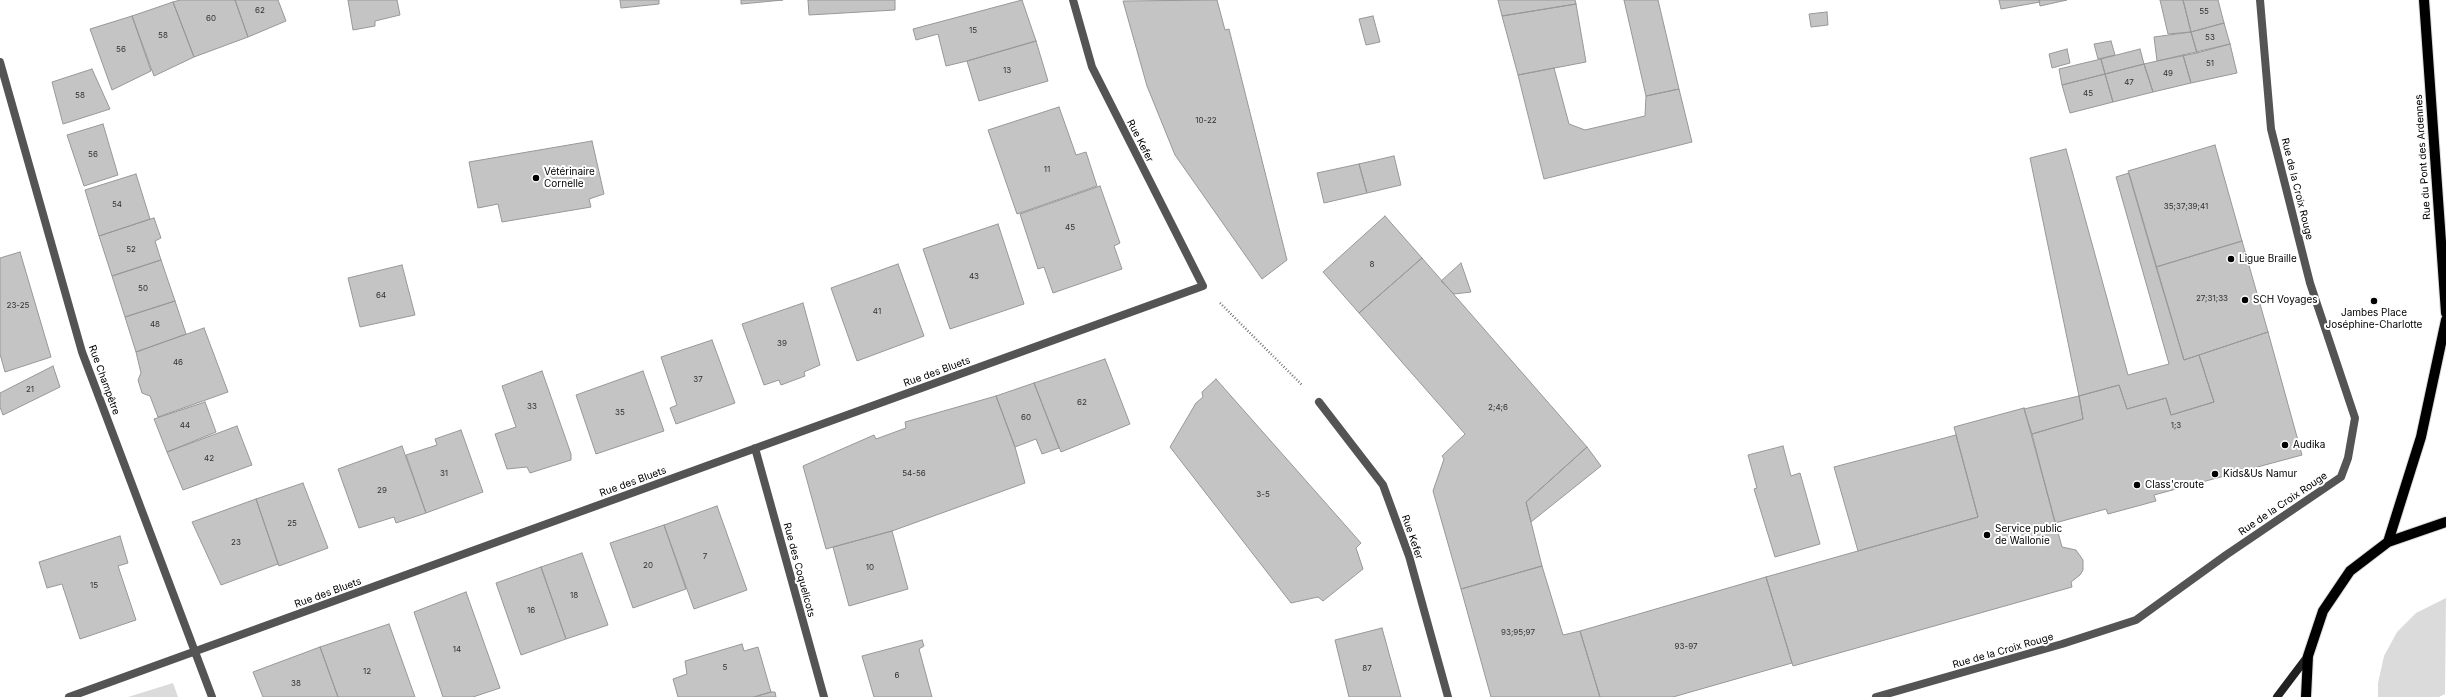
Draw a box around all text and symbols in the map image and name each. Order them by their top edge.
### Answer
house number: 62 [255,6,265,16]
house number: 55 [2199,7,2209,17]
house number: 60 [206,14,216,24]
house number: 15 [969,26,977,36]
house number: 58 [158,31,168,41]
house number: 53 [2205,33,2215,43]
house number: 56 [116,45,126,55]
house number: 51 [2206,59,2214,69]
house number: 13 [1003,66,1011,76]
house number: 49 [2163,69,2173,79]
house number: 47 [2124,78,2134,88]
house number: 45 [2083,89,2093,99]
house number: 58 [75,91,85,101]
street label: Rue du Pont des Ardennes [2413,94,2433,220]
house number: 10-22 [1195,116,1217,126]
street label: Rue Kefer [1124,118,1156,164]
street label: Rue de la Croix Rouge [2279,137,2315,241]
house number: 56 [88,150,98,160]
house number: 11 [1044,165,1050,175]
place label: Vétérinaire Cornelle [544,166,595,190]
marker: Vétérinaire Cornelle [531,173,541,183]
house number: 54 [112,200,122,210]
house number: 35;37;39;41 [2164,202,2208,212]
house number: 45 [1065,223,1075,233]
house number: 52 [126,245,136,255]
place label: Ligue Braille [2239,253,2297,265]
marker: Ligue Braille [2226,254,2236,264]
house number: 8 [1370,260,1374,270]
house number: 43 [969,272,979,282]
house number: 50 [138,284,148,294]
house number: 64 [376,291,386,301]
house number: 27;31;33 [2196,294,2228,304]
place label: SCH Voyages [2253,294,2318,306]
marker: SCH Voyages [2240,295,2250,305]
marker: Jambes Place Joséphine-Charlotte [2369,296,2379,306]
house number: 23-25 [7,301,29,311]
house number: 41 [873,307,881,317]
place label: Jambes Place Joséphine-Charlotte [2326,307,2422,330]
house number: 48 [150,320,160,330]
house number: 39 [777,339,787,349]
street label: Rue Champêtre [86,344,122,416]
street label: Rue des Bluets [902,354,972,390]
house number: 46 [173,358,183,368]
house number: 37 [693,375,703,385]
house number: 21 [26,385,34,395]
house number: 62 [1077,398,1087,408]
house number: 33 [527,402,537,412]
house number: 2;4;6 [1488,403,1508,413]
house number: 35 [615,408,625,418]
house number: 60 [1021,413,1031,423]
house number: 44 [180,421,190,431]
house number: 1;3 [2171,421,2181,431]
place label: Audika [2293,439,2325,451]
marker: Audika [2280,440,2290,450]
house number: 42 [204,454,214,464]
street label: Rue des Bluets [598,464,668,500]
place label: Kids&Us Namur [2223,468,2297,480]
house number: 31 [440,469,448,479]
house number: 54-56 [902,469,926,479]
marker: Kids&Us Namur [2210,469,2220,479]
street label: Rue de la Croix Rouge [2236,470,2330,538]
place label: Class'croute [2145,479,2204,491]
marker: Class'croute [2132,480,2142,490]
house number: 29 [377,486,387,496]
house number: 3-5 [1256,490,1270,500]
street label: Rue Kefer [1399,513,1425,561]
house number: 25 [287,519,297,529]
street label: Rue des Coquelicots [781,521,817,619]
place label: Service public de Wallonie [1995,523,2062,546]
marker: Service public de Wallonie [1982,530,1992,540]
house number: 23 [231,538,241,548]
house number: 7 [703,552,707,562]
house number: 20 [643,561,653,571]
house number: 10 [866,563,874,573]
street label: Rue des Bluets [293,575,363,611]
house number: 15 [90,581,98,591]
house number: 18 [570,591,578,601]
house number: 16 [527,606,535,616]
house number: 93;95;97 [1501,628,1535,638]
street label: Rue de la Croix Rouge [1951,631,2055,671]
house number: 93-97 [1675,642,1697,652]
house number: 14 [453,645,461,655]
house number: 5 [723,663,727,673]
house number: 87 [1362,664,1372,674]
house number: 12 [363,667,371,677]
house number: 6 [895,671,899,681]
house number: 38 [291,679,301,689]

